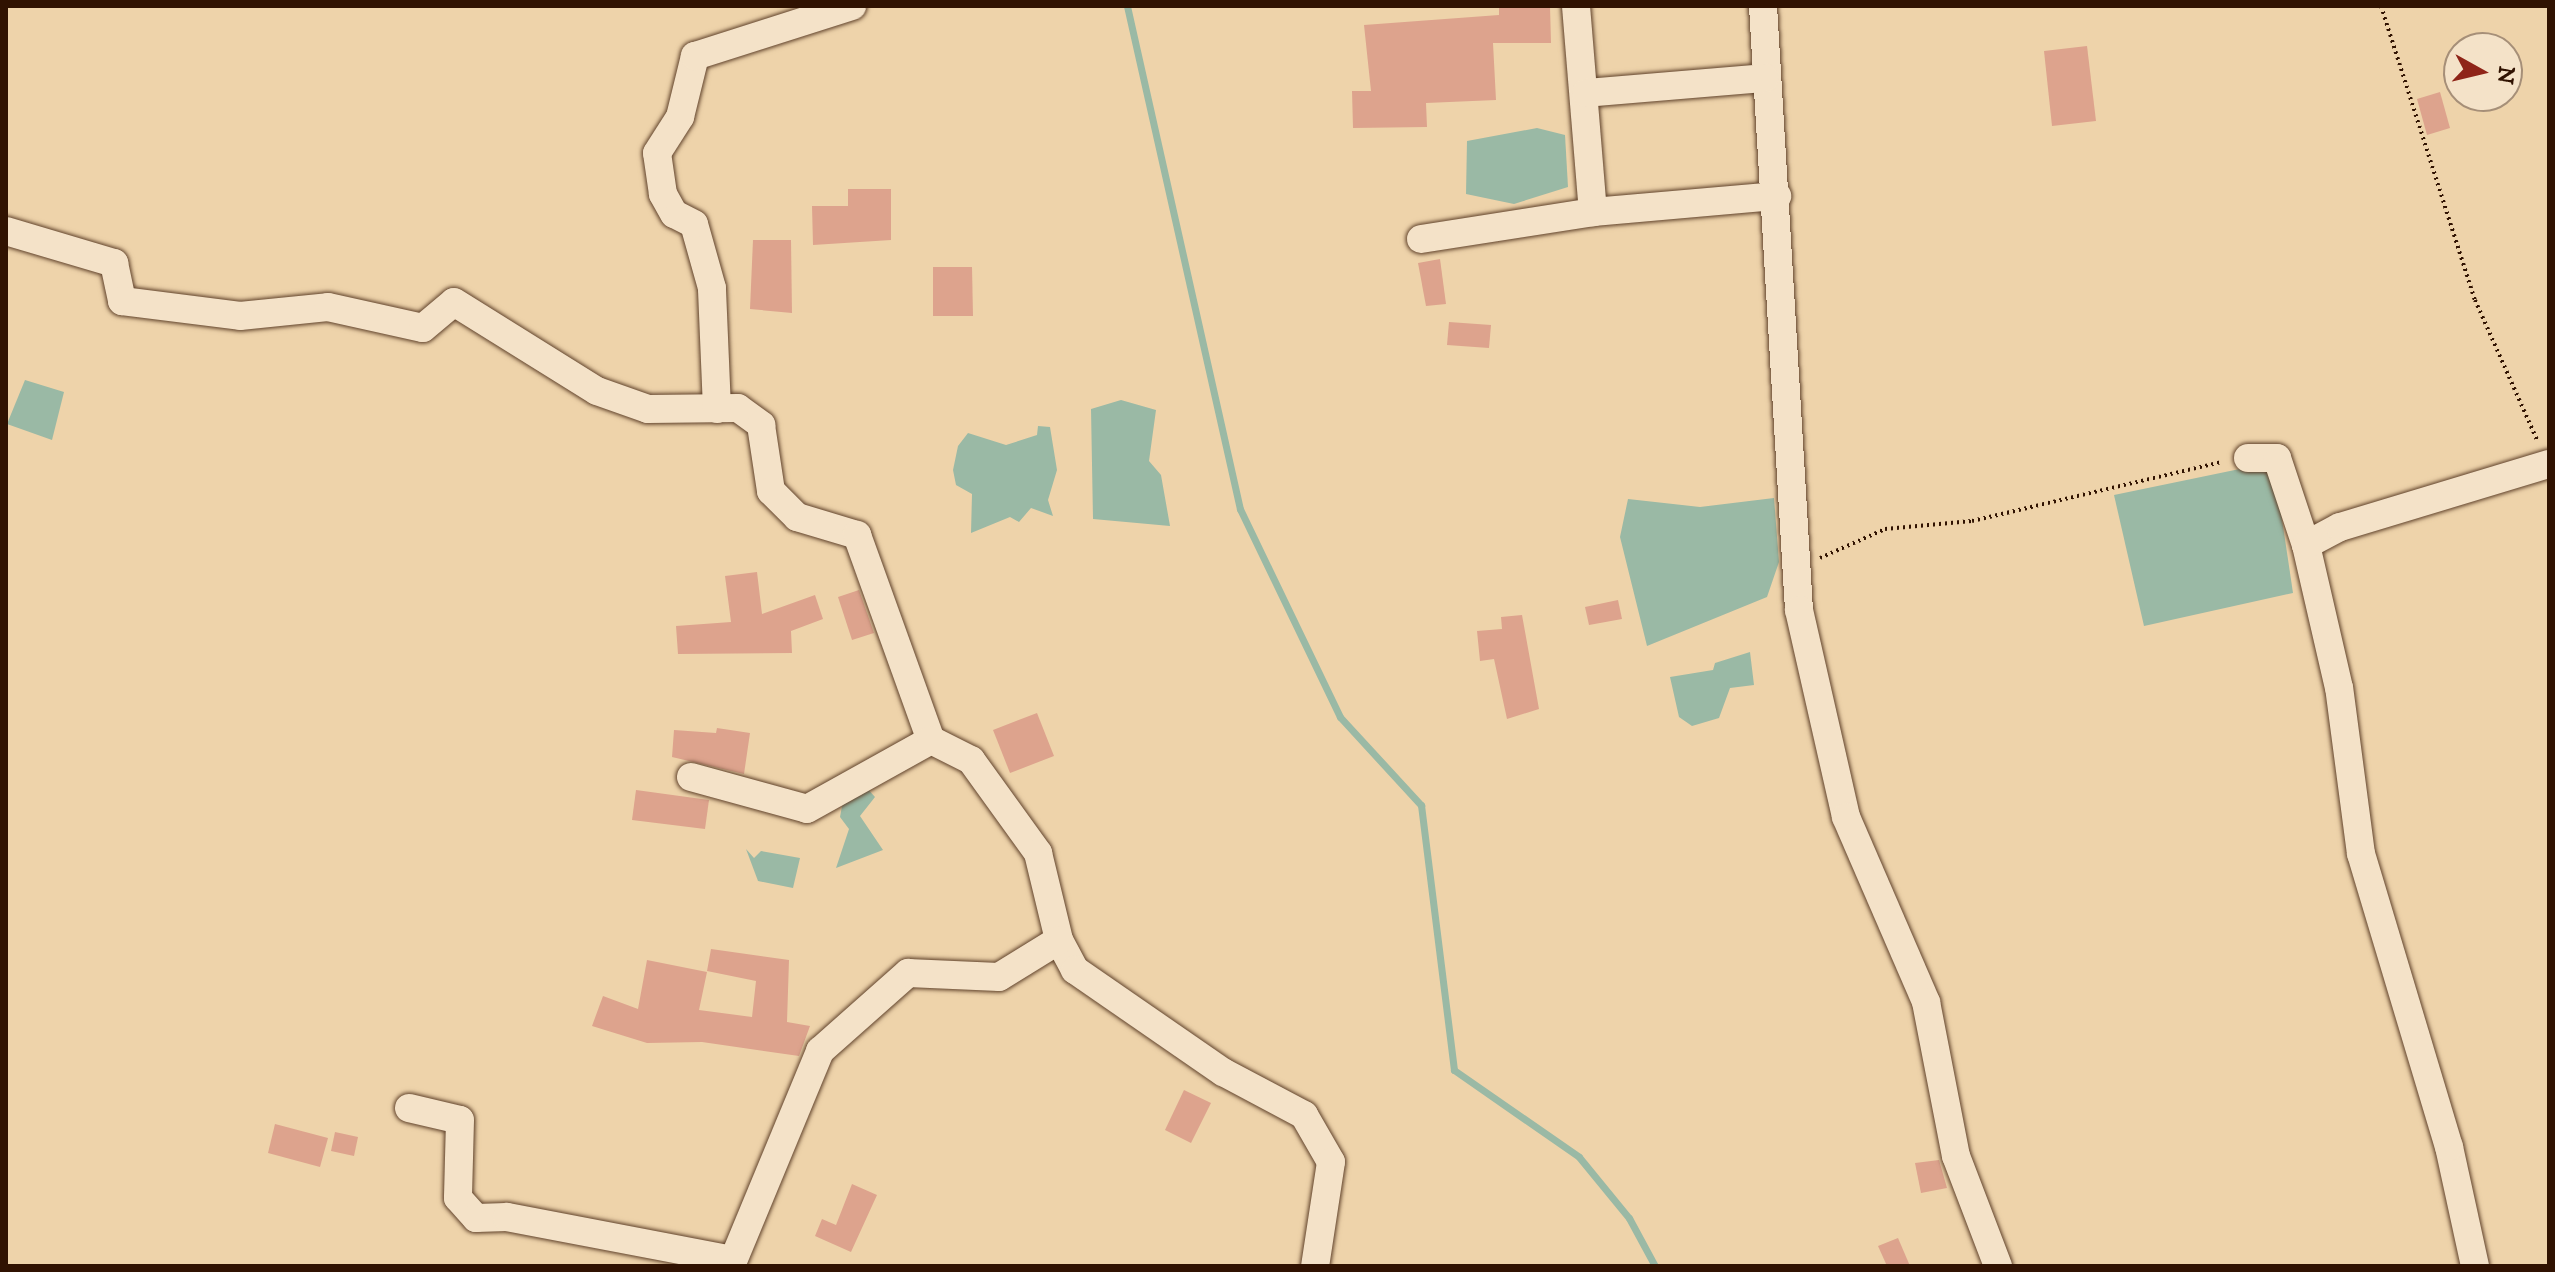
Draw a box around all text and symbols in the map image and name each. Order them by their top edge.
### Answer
north arrow [2443,32,2523,112]
text: N [2491,64,2520,86]

